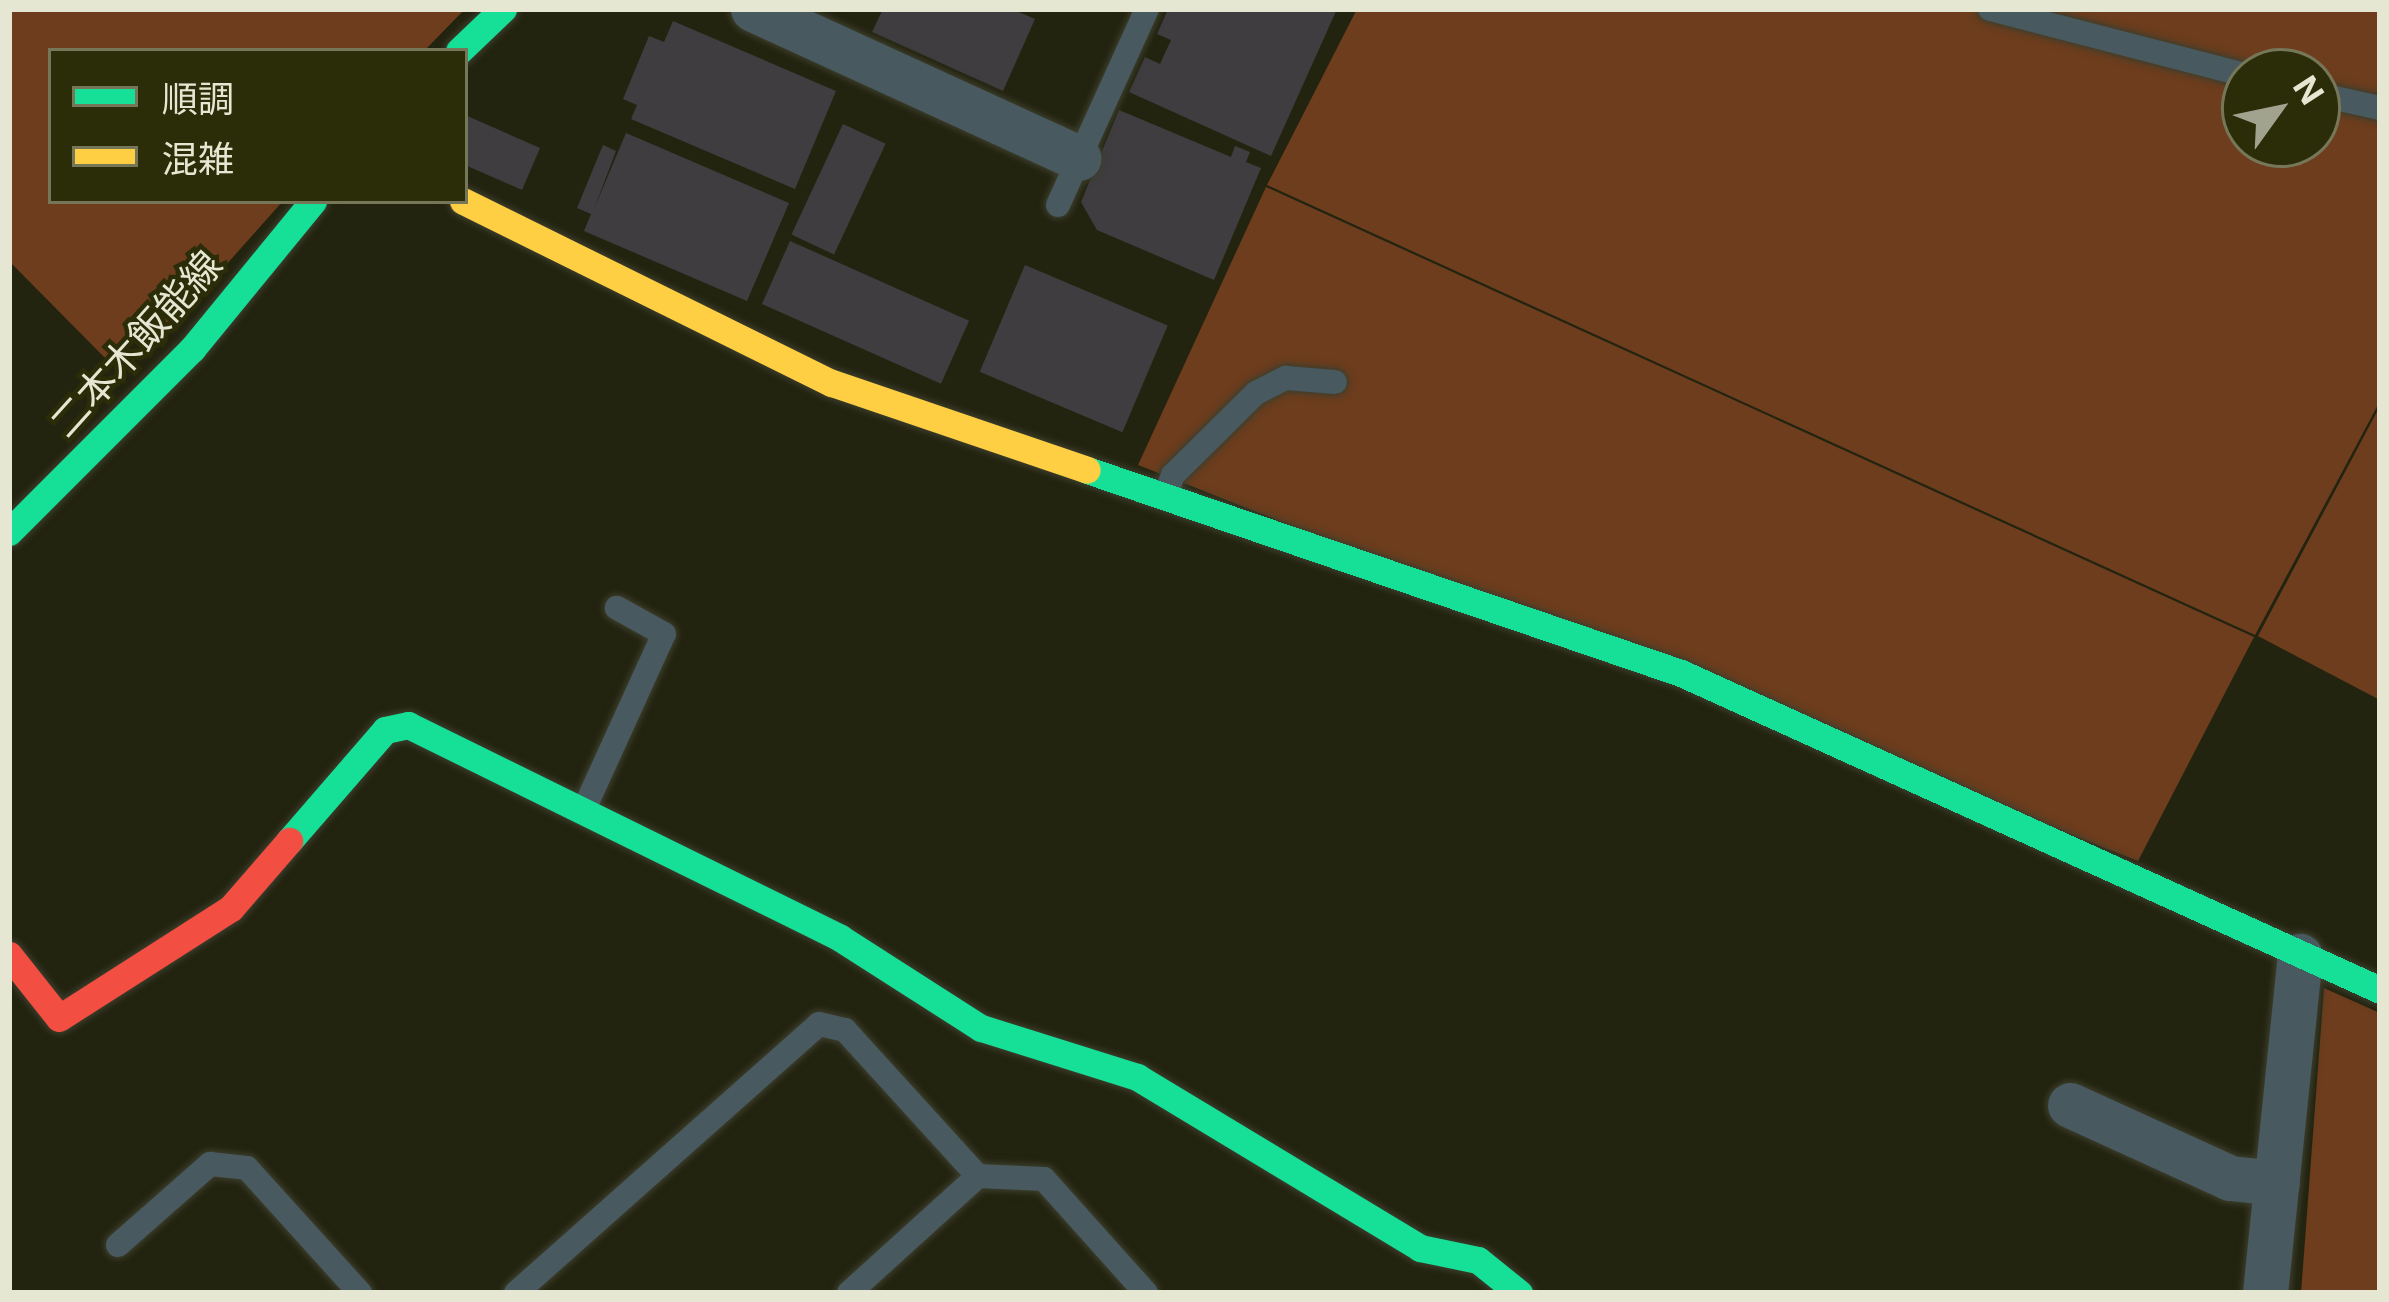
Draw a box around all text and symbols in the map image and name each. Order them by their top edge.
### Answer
legend [48,48,468,204]
north arrow [2221,48,2341,168]
text: N [2285,69,2332,111]
text: 順調 [162,77,234,121]
text: 混雑 [162,137,234,181]
street label: 二本木飯能線 [40,241,232,447]

